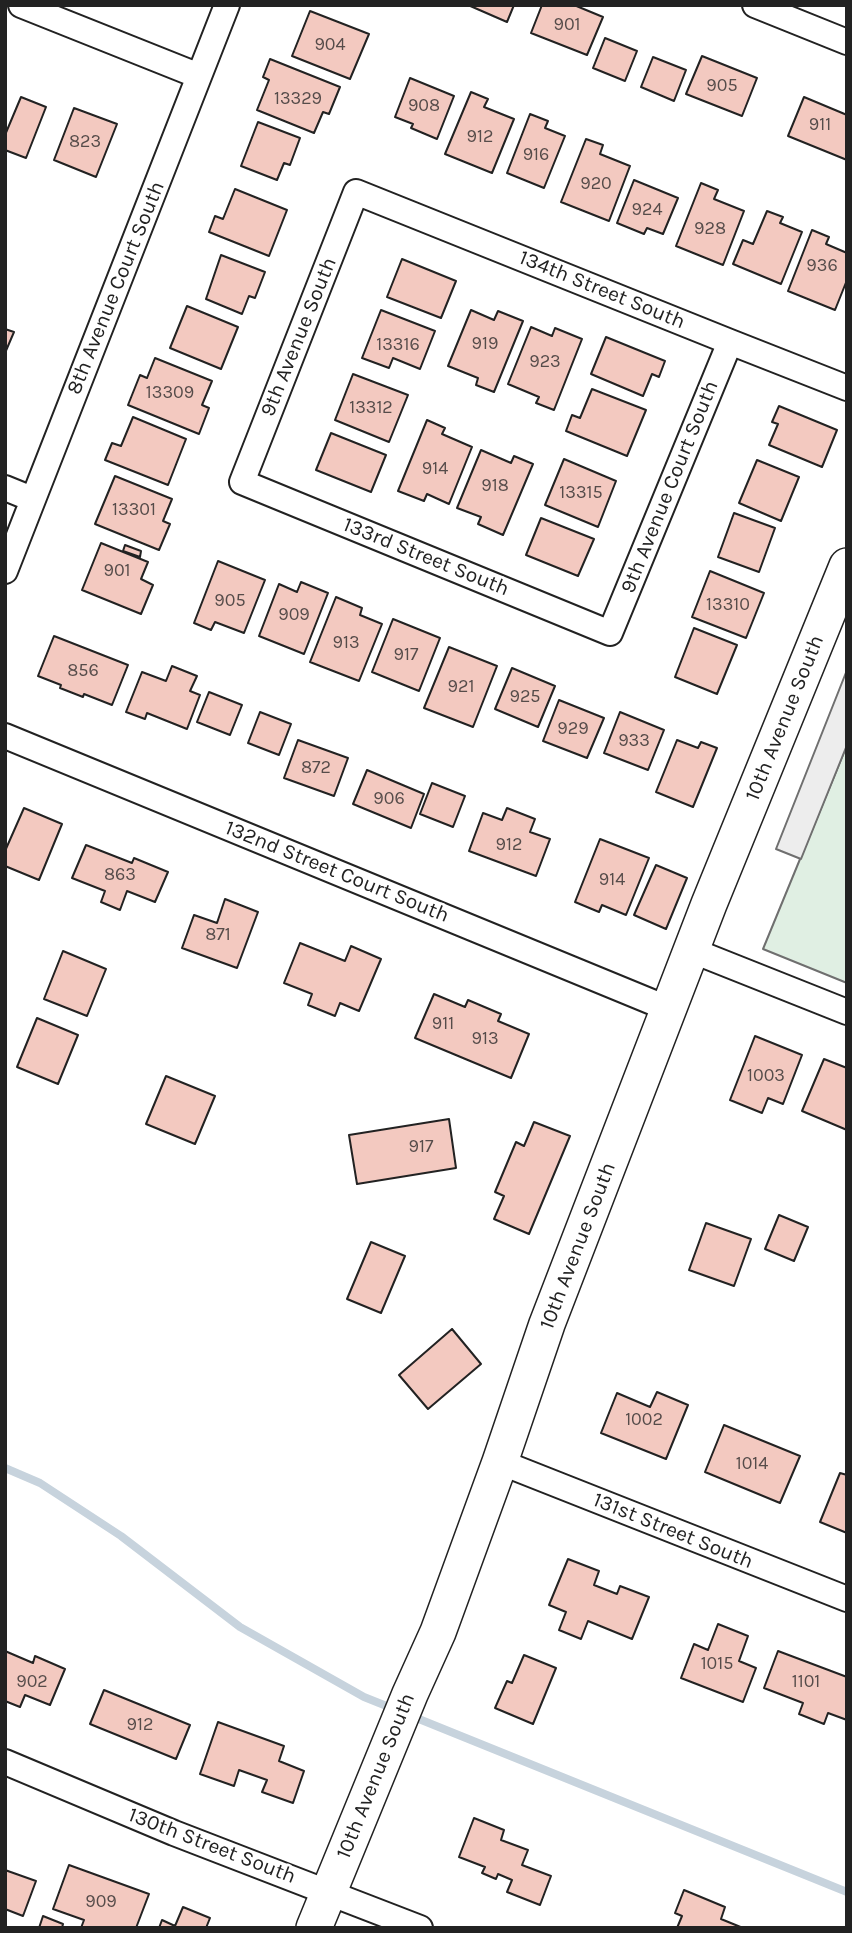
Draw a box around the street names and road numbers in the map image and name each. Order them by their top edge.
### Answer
street label: 8th Avenue Court South [62,178,170,398]
street label: 134th Street South [515,245,689,335]
street label: 9th Avenue South [256,254,342,420]
street label: 9th Avenue Court South [616,377,724,597]
street label: 133rd Street South [339,512,513,602]
street label: 10th Avenue South [740,631,830,805]
street label: 132nd Street Court South [221,816,453,928]
street label: 10th Avenue South [535,1159,621,1333]
street label: 131st Street South [589,1487,757,1575]
street label: 10th Avenue South [331,1689,421,1863]
street label: 130th Street South [125,1802,299,1890]

